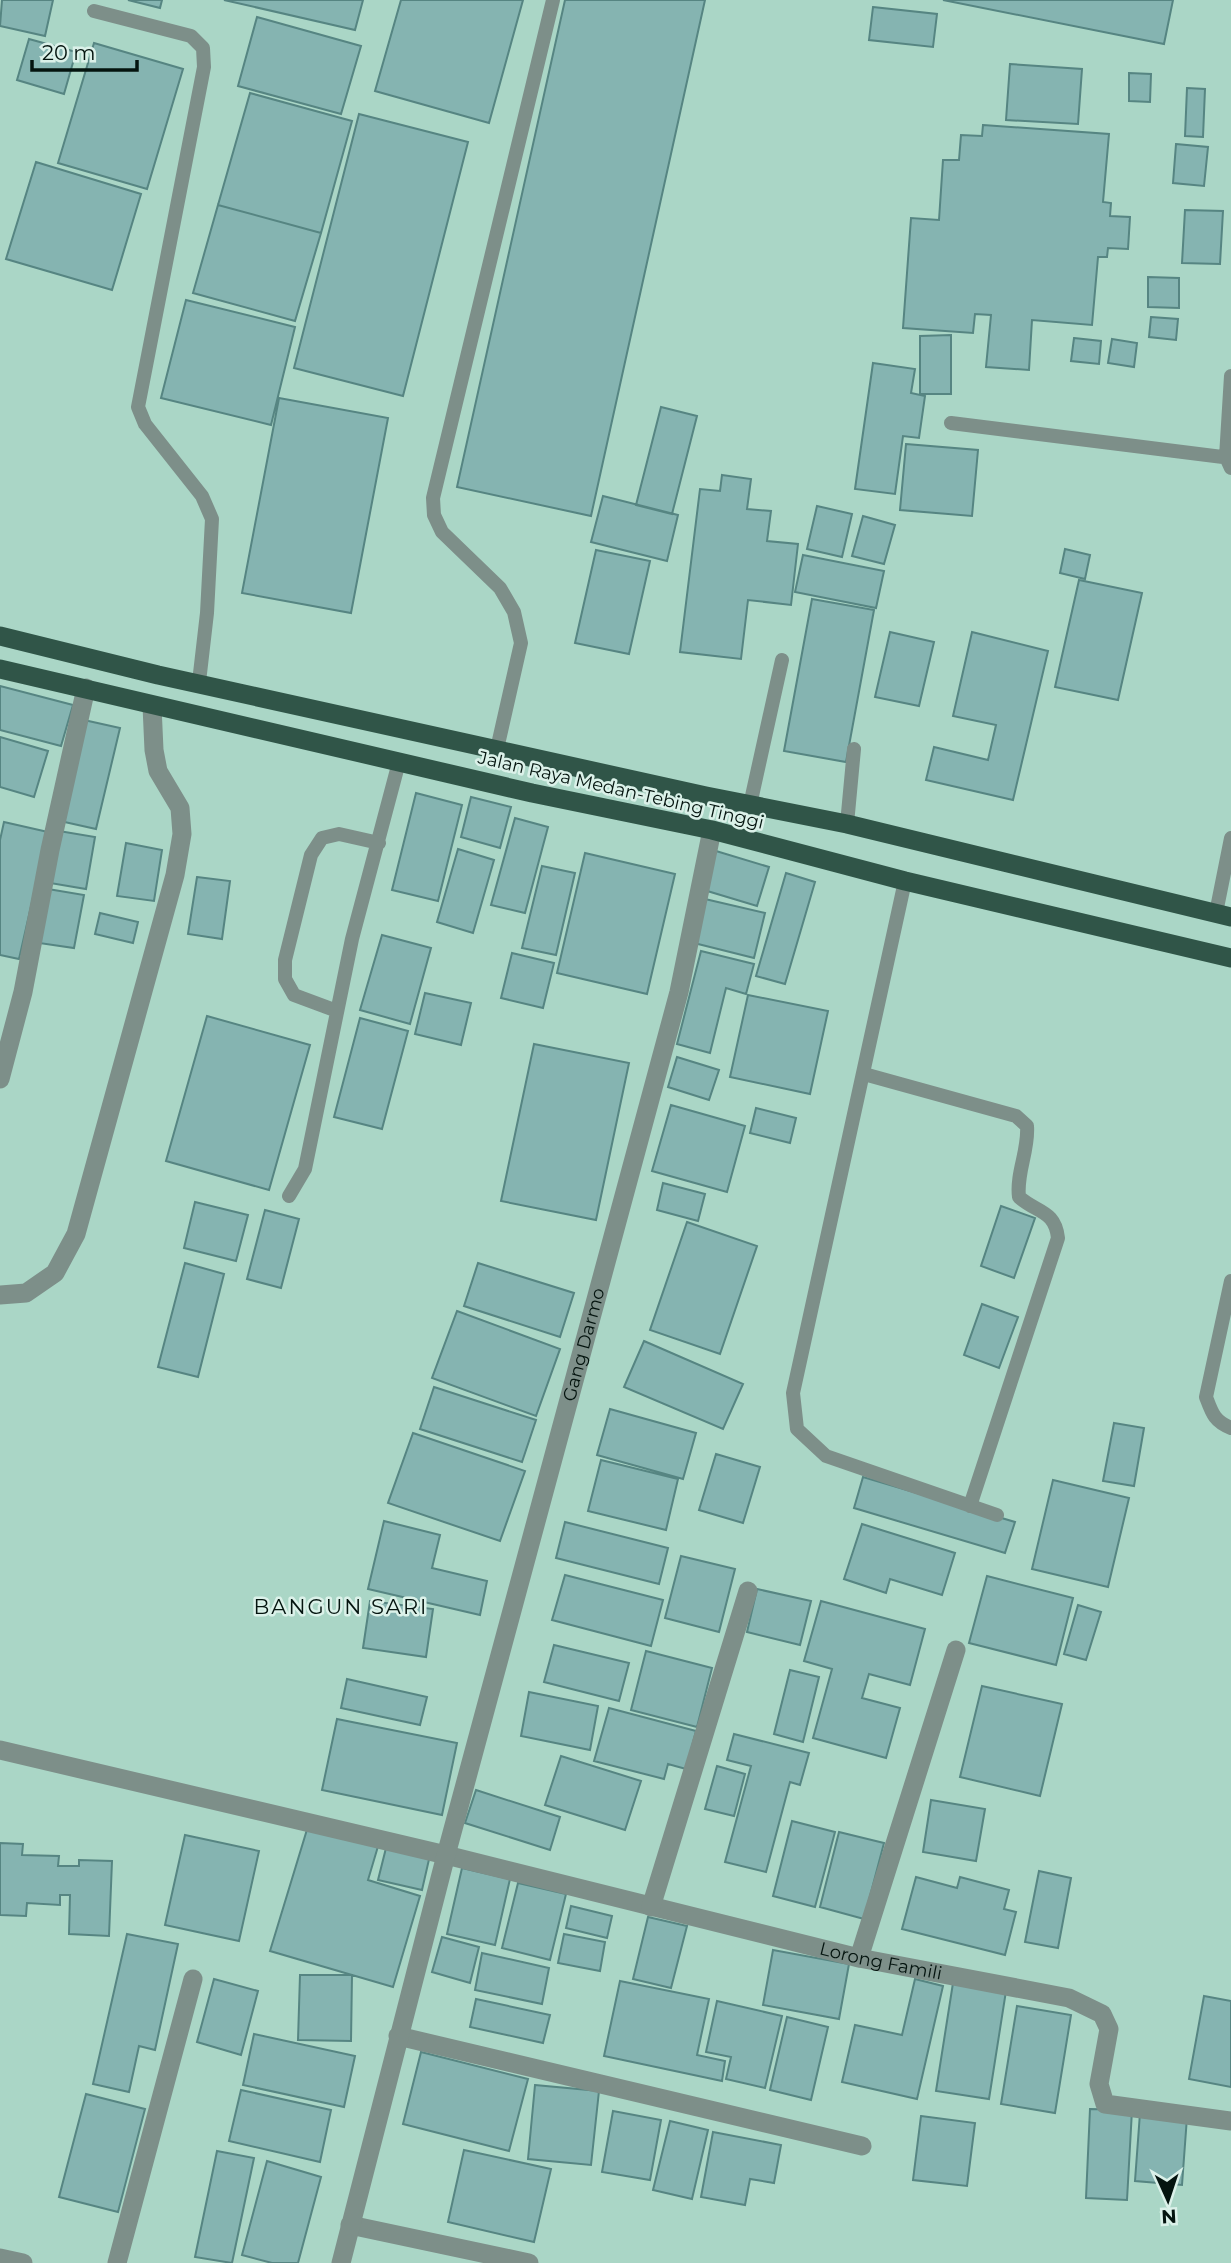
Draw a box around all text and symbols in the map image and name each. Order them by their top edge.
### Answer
scale bar [32,28,136,72]
text: 20 m [42,40,96,65]
street label: Jalan Raya Medan-Tebing Tinggi [475,746,766,834]
street label: Gang Darmo [558,1285,610,1404]
district label: BANGUN SARI [254,1594,428,1619]
street label: Lorong Famili [817,1938,944,1985]
north arrow [1133,2165,1203,2235]
text: N [1161,2205,1177,2228]

